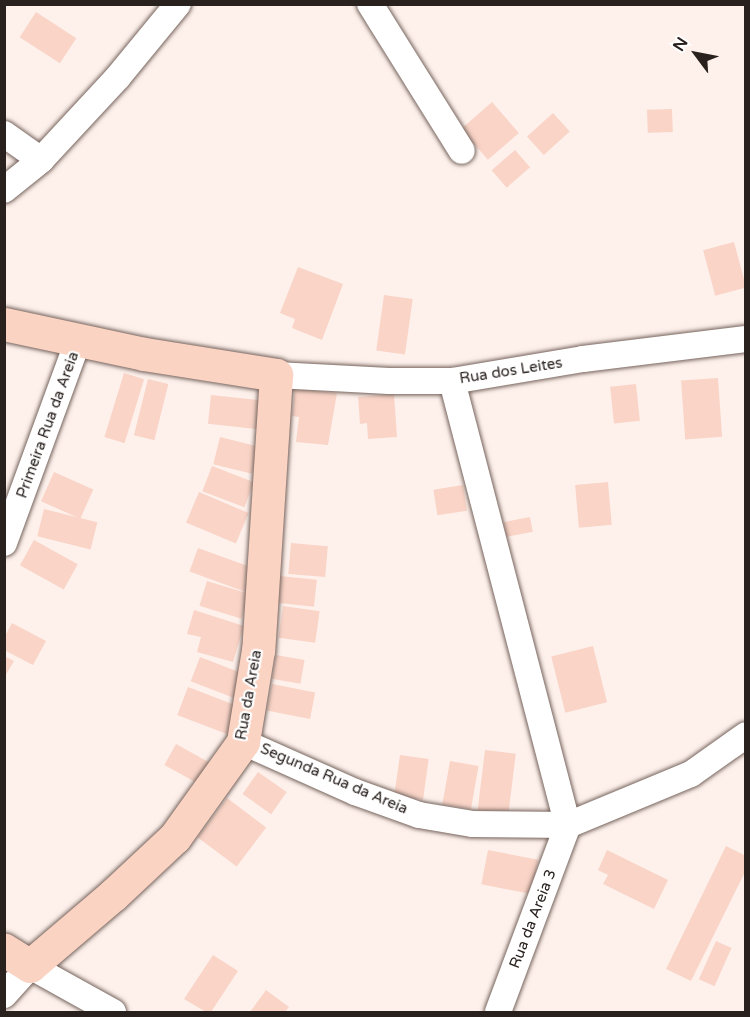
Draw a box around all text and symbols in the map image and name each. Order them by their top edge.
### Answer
north arrow [666,24,726,84]
text: N [669,34,693,55]
street label: Primeira Rua da Areia [13,349,83,501]
street label: Rua dos Leites [458,354,564,388]
street label: Rua da Areia [232,649,266,741]
street label: Segunda Rua da Areia [258,740,410,818]
street label: Rua da Areia 3 [506,867,560,971]

